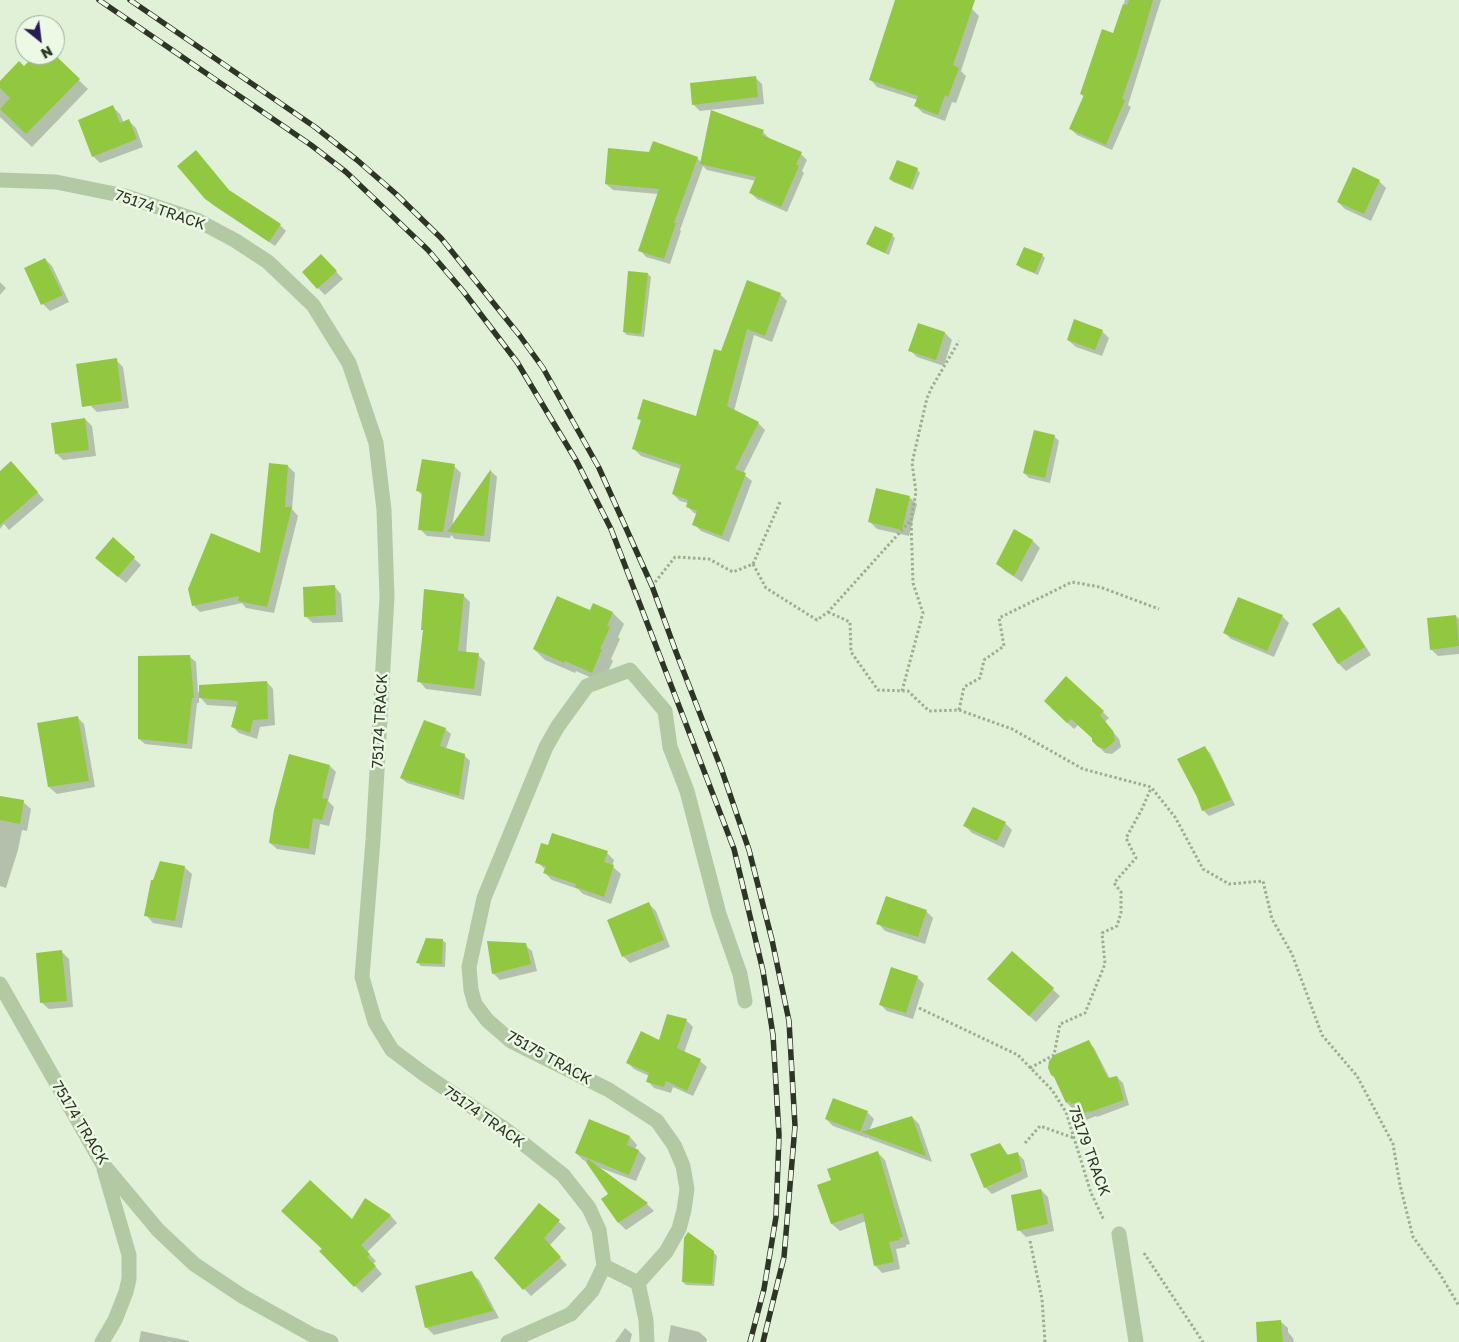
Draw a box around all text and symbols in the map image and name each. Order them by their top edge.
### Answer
north arrow [15,15,65,65]
text: N [38,43,56,63]
street label: 75174 TRACK [112,186,208,234]
street label: 75174 TRACK [369,673,391,769]
street label: 75175 TRACK [503,1027,595,1089]
street label: 75174 TRACK [48,1078,112,1168]
street label: 75174 TRACK [440,1083,528,1151]
street label: 75179 TRACK [1064,1104,1114,1198]

